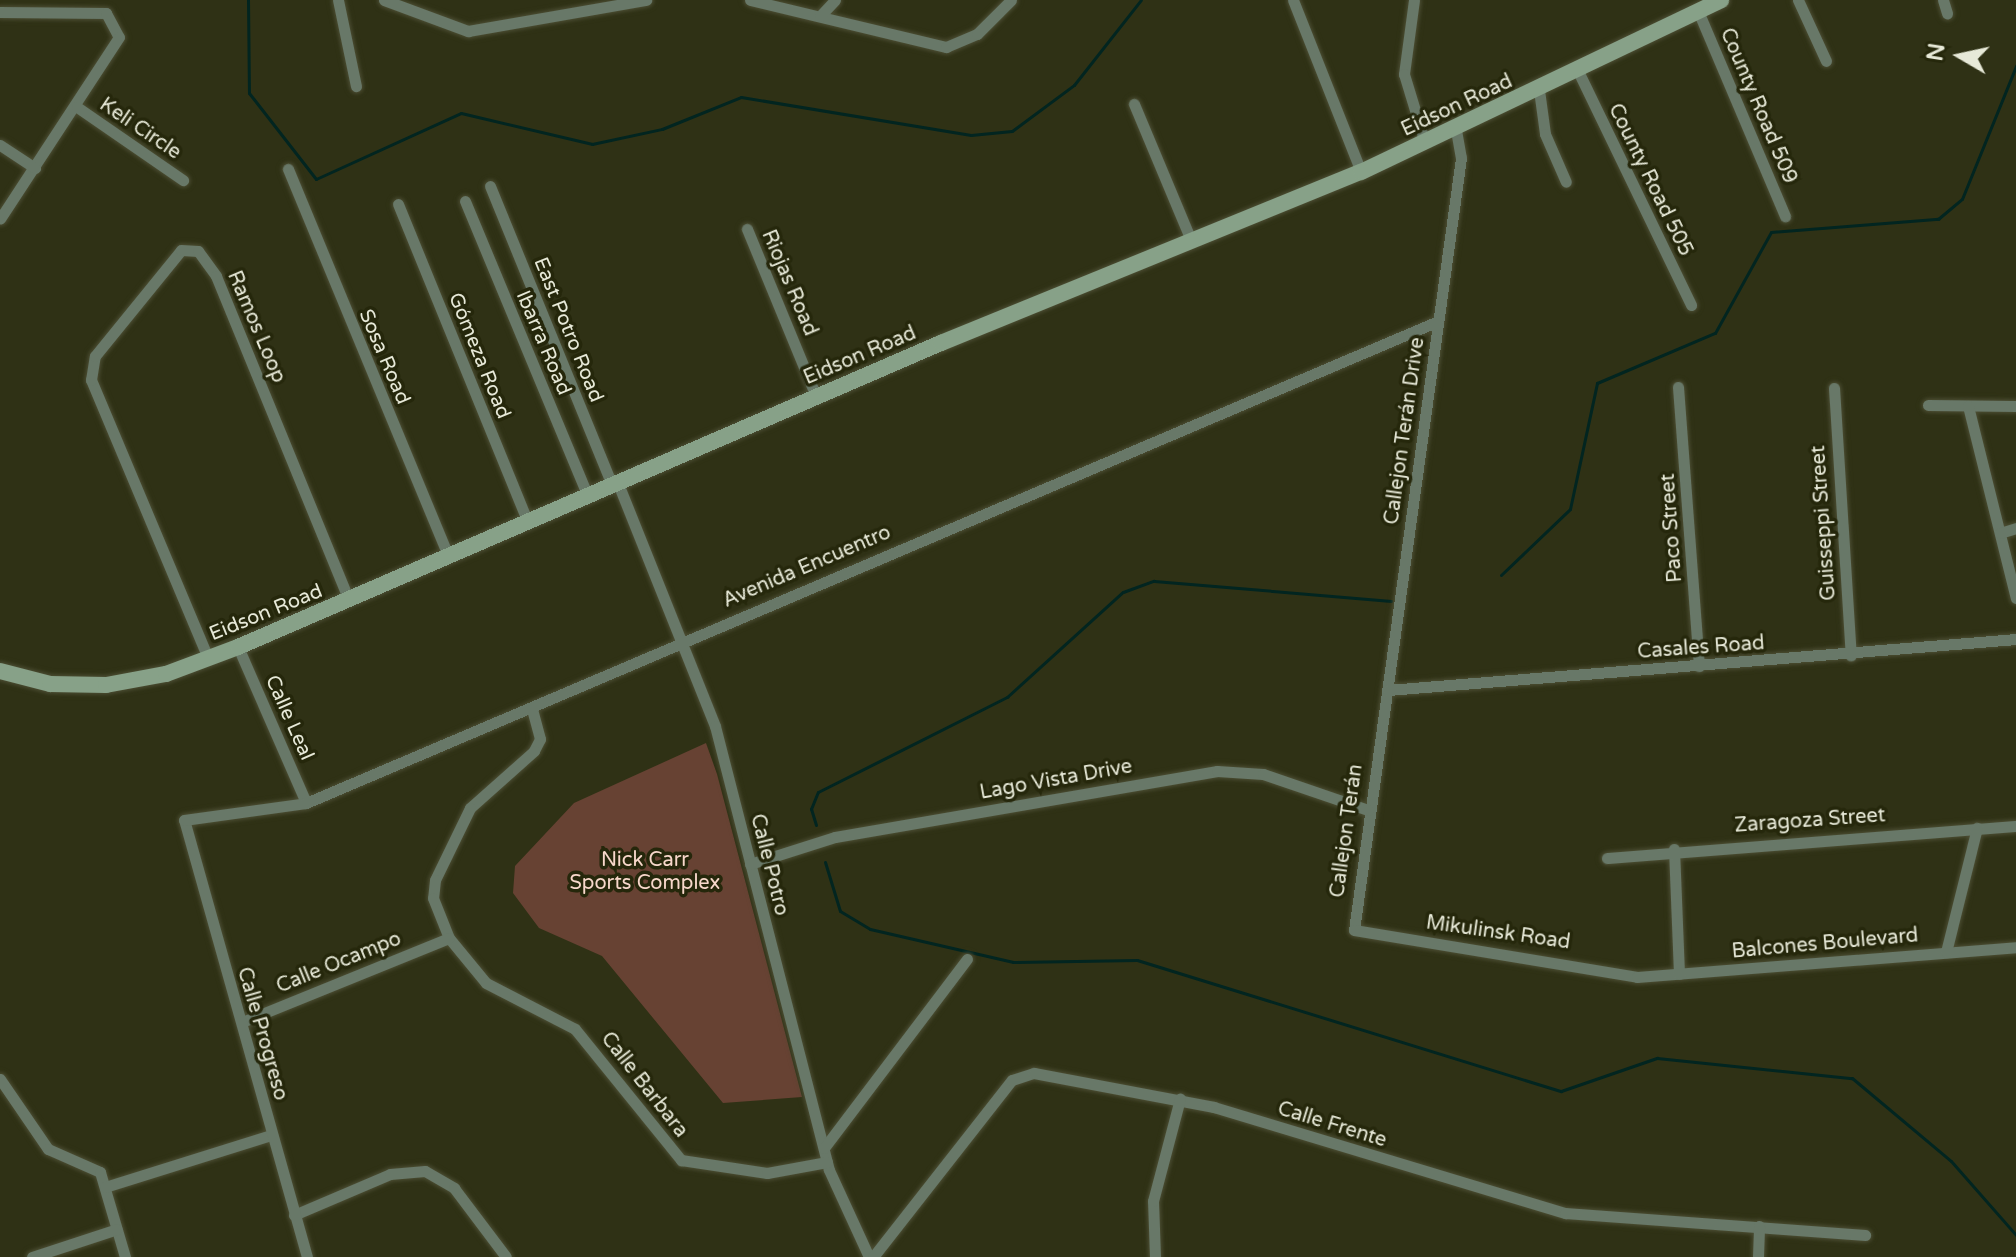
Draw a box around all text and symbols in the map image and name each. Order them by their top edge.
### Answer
north arrow [1920,16,2000,96]
street label: County Road 509 [1714,25,1802,187]
text: N [1922,41,1951,63]
street label: Eidson Road [1398,70,1516,142]
street label: Keli Circle [95,93,185,165]
street label: County Road 505 [1603,100,1697,260]
street label: Riojas Road [756,226,822,340]
street label: East Potro Road [528,254,608,406]
street label: Ramos Loop [222,267,290,387]
street label: Ibarra Road [510,287,576,399]
street label: Gómeza Road [443,290,515,422]
street label: Sosa Road [353,306,415,408]
street label: Eidson Road [800,322,920,390]
street label: Callejon Terán Drive [1380,336,1430,526]
street label: Guisseppi Street [1807,445,1841,601]
street label: Paco Street [1656,473,1688,583]
street label: Avenida Encuentro [719,521,895,613]
street label: Eidson Road [206,579,326,647]
street label: Casales Road [1637,632,1765,664]
street label: Calle Leal [260,672,318,764]
street label: Lago Vista Drive [978,755,1134,805]
street label: Callejon Terán [1326,763,1368,899]
street label: Zaragoza Street [1734,804,1886,838]
street label: Calle Potro [745,812,793,918]
park label: Nick Carr Sports Complex [570,848,720,895]
street label: Mikulinsk Road [1424,911,1572,955]
street label: Balcones Boulevard [1731,924,1919,964]
street label: Calle Ocampo [273,927,405,999]
street label: Calle Progreso [232,965,292,1103]
street label: Calle Barbara [595,1028,693,1142]
street label: Calle Frente [1275,1097,1389,1153]

